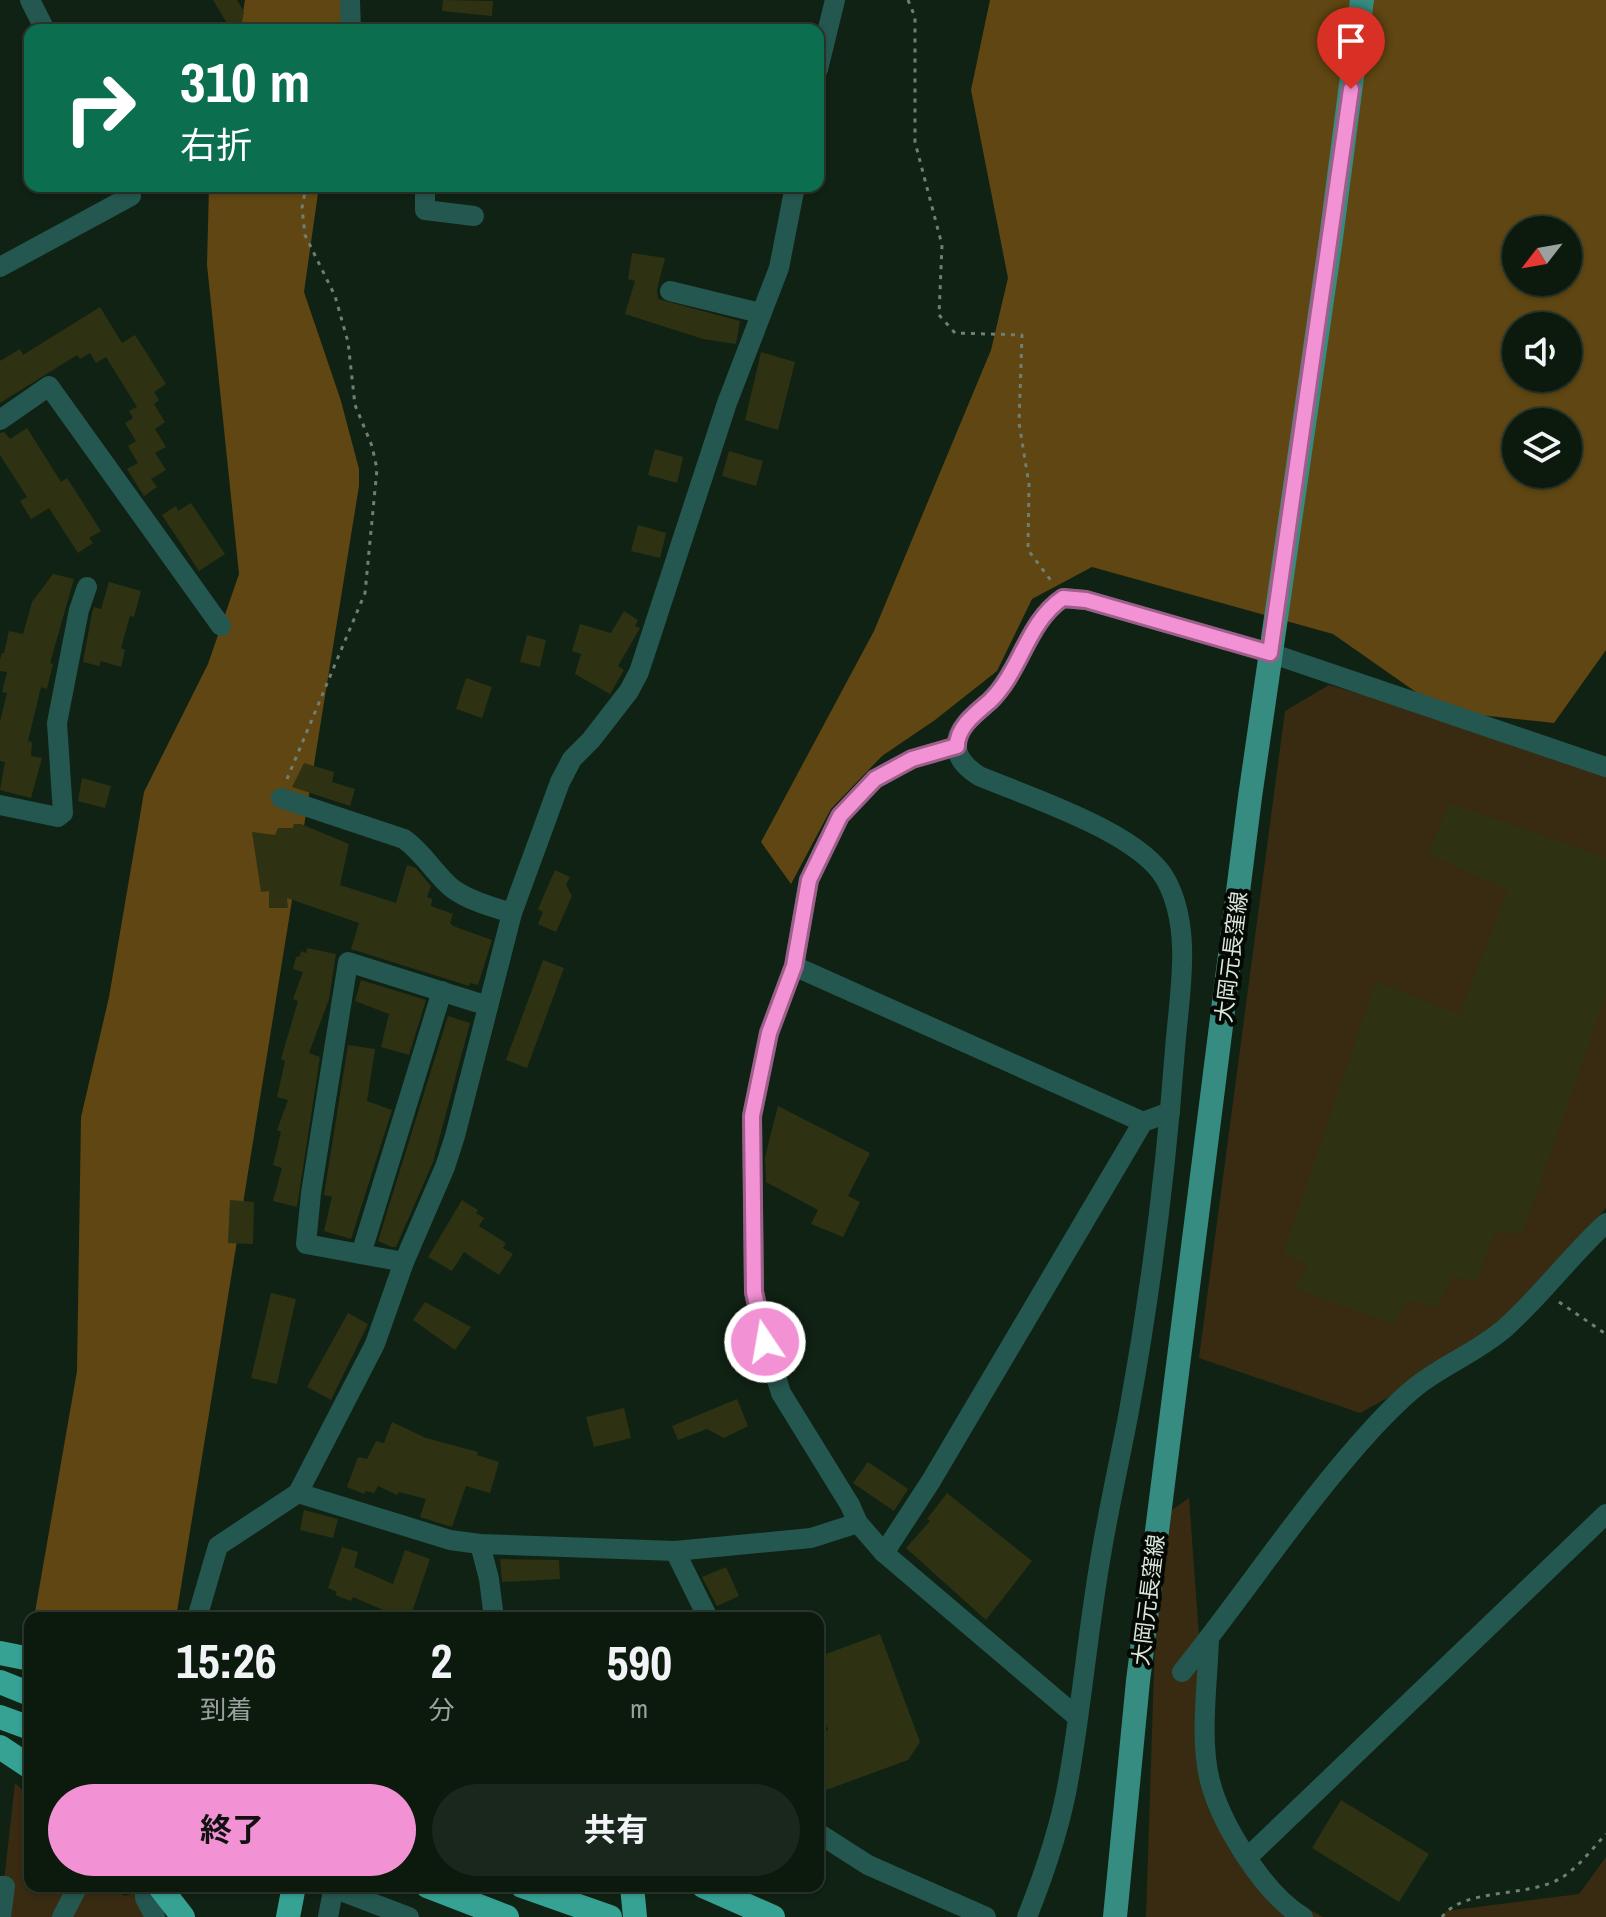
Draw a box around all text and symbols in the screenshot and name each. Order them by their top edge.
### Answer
pin [1317,7,1385,89]
icon: arrive [1329,19,1373,63]
text: 310 m [180,44,310,119]
icon: right [48,56,152,160]
text: 右折 [180,121,252,169]
north arrow [1502,216,1582,296]
map controls [1502,216,1582,488]
button: sound [1502,312,1582,392]
button: layers [1502,408,1582,488]
street label: 大岡元長窪線 [1208,890,1254,1024]
position arrow [723,1300,807,1384]
street label: 大岡元長窪線 [1125,1533,1171,1667]
text: 15:26 [176,1628,277,1693]
text: 2 [431,1628,452,1693]
text: 590 [606,1630,672,1695]
text: m [630,1691,648,1726]
text: 到着 [200,1692,252,1727]
text: 分 [428,1692,454,1727]
button: 終了 [48,1784,416,1876]
button: 共有 [432,1784,800,1876]

